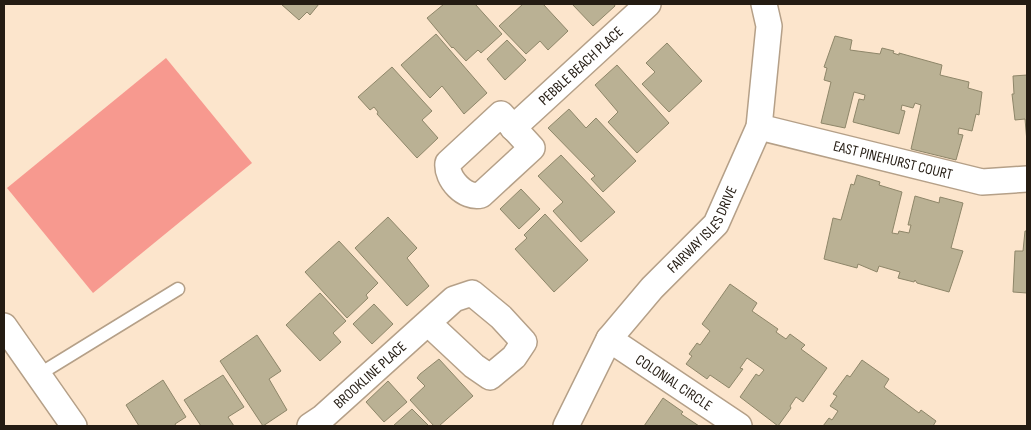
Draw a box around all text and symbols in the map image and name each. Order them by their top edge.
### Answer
street label: PEBBLE BEACH PLACE [534,22,627,109]
street label: EAST PINEHURST COURT [831,136,955,184]
street label: FAIRWAY ISLES DRIVE [663,183,741,277]
street label: BROOKLINE PLACE [330,337,410,413]
street label: COLONIAL CIRCLE [632,350,716,415]

